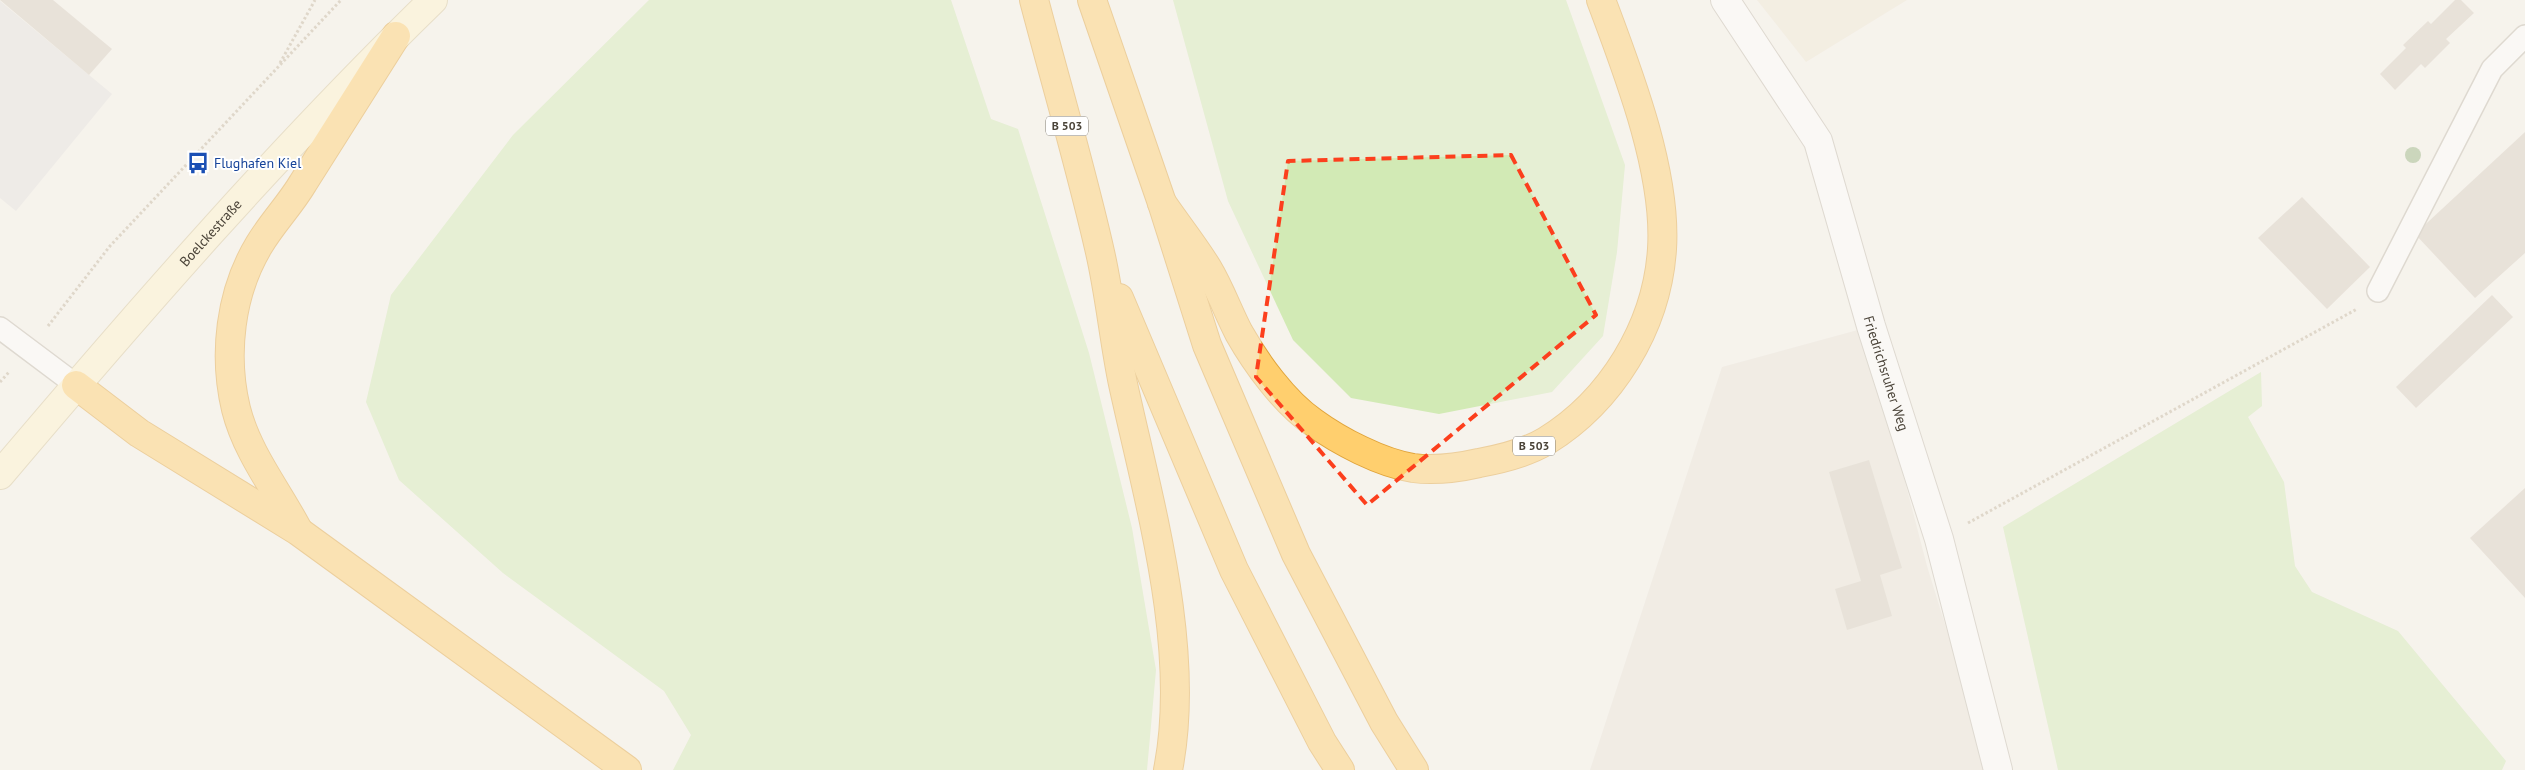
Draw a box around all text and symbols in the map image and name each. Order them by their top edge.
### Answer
road number: B 503 [1046,116,1088,136]
bus stop icon: Flughafen Kiel [185,150,211,176]
place label: Flughafen Kiel [214,154,301,172]
street label: Boelckestraße [176,195,246,270]
street label: Friedrichsruher Weg [1860,314,1913,433]
road number: B 503 [1513,436,1555,456]

